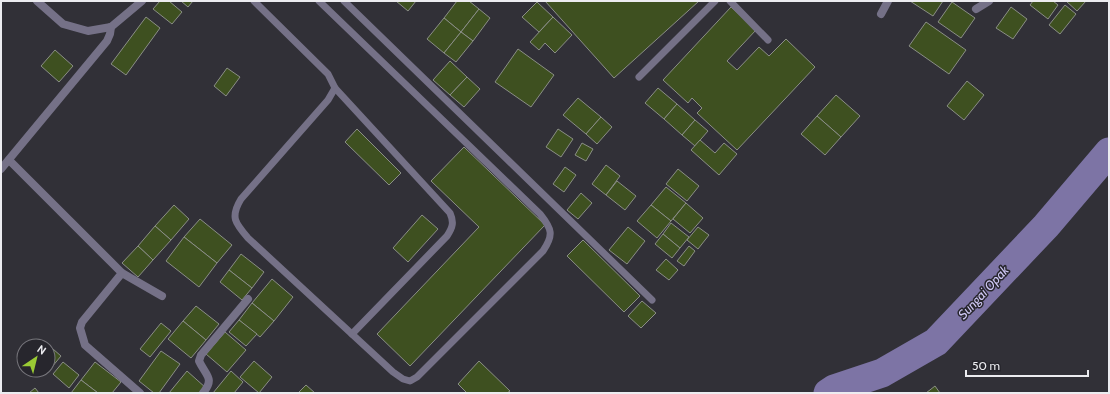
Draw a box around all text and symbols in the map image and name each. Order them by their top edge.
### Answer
water label: Sungai Opak [954,262,1012,322]
north arrow [16,338,56,378]
text: N [35,342,49,358]
scale bar [966,352,1088,378]
text: 50 m [972,358,1000,373]

